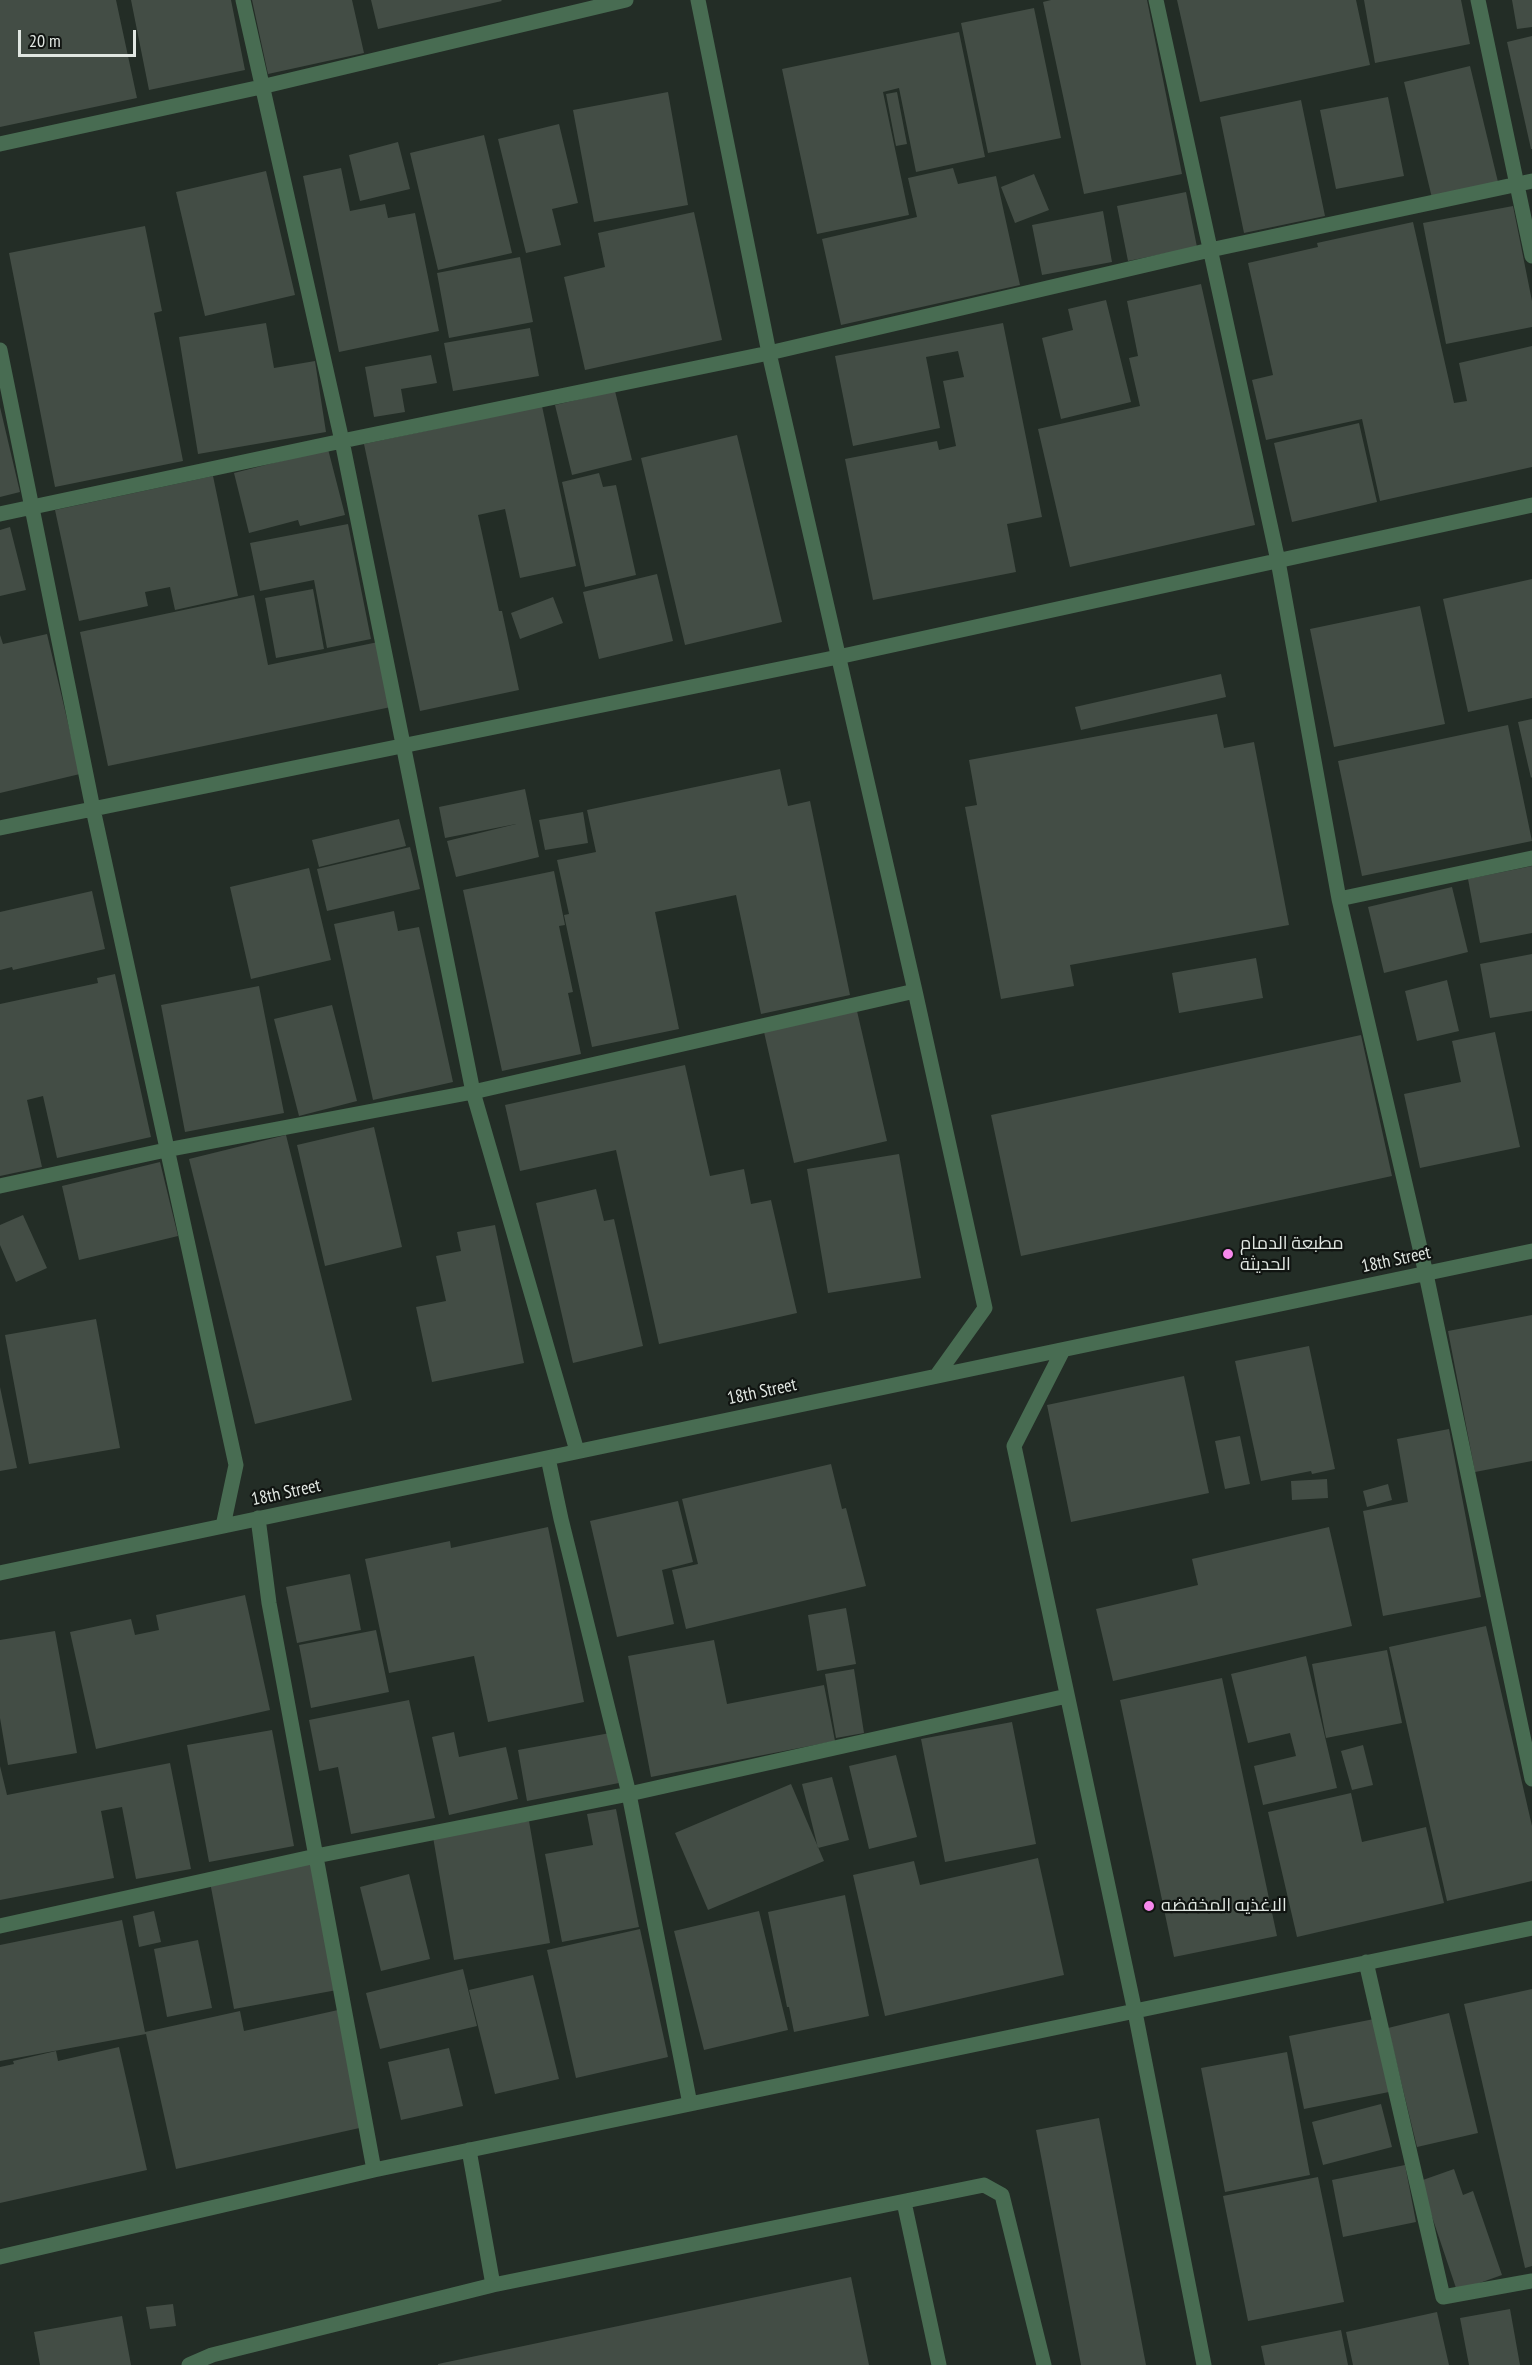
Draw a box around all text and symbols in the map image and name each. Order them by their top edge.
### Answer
scale bar [21,18,140,56]
text: 20 m [29,29,61,52]
place label: مطبعة الدمام الحديثة [1240,1233,1344,1276]
street label: 18th Street [1359,1242,1433,1278]
marker: مطبعة الدمام الحديثة [1221,1247,1235,1261]
street label: 18th Street [725,1374,799,1410]
street label: 18th Street [249,1475,323,1511]
place label: الاغذيه المخفضه [1161,1895,1287,1917]
marker: الاغذيه المخفضه [1142,1899,1156,1913]

